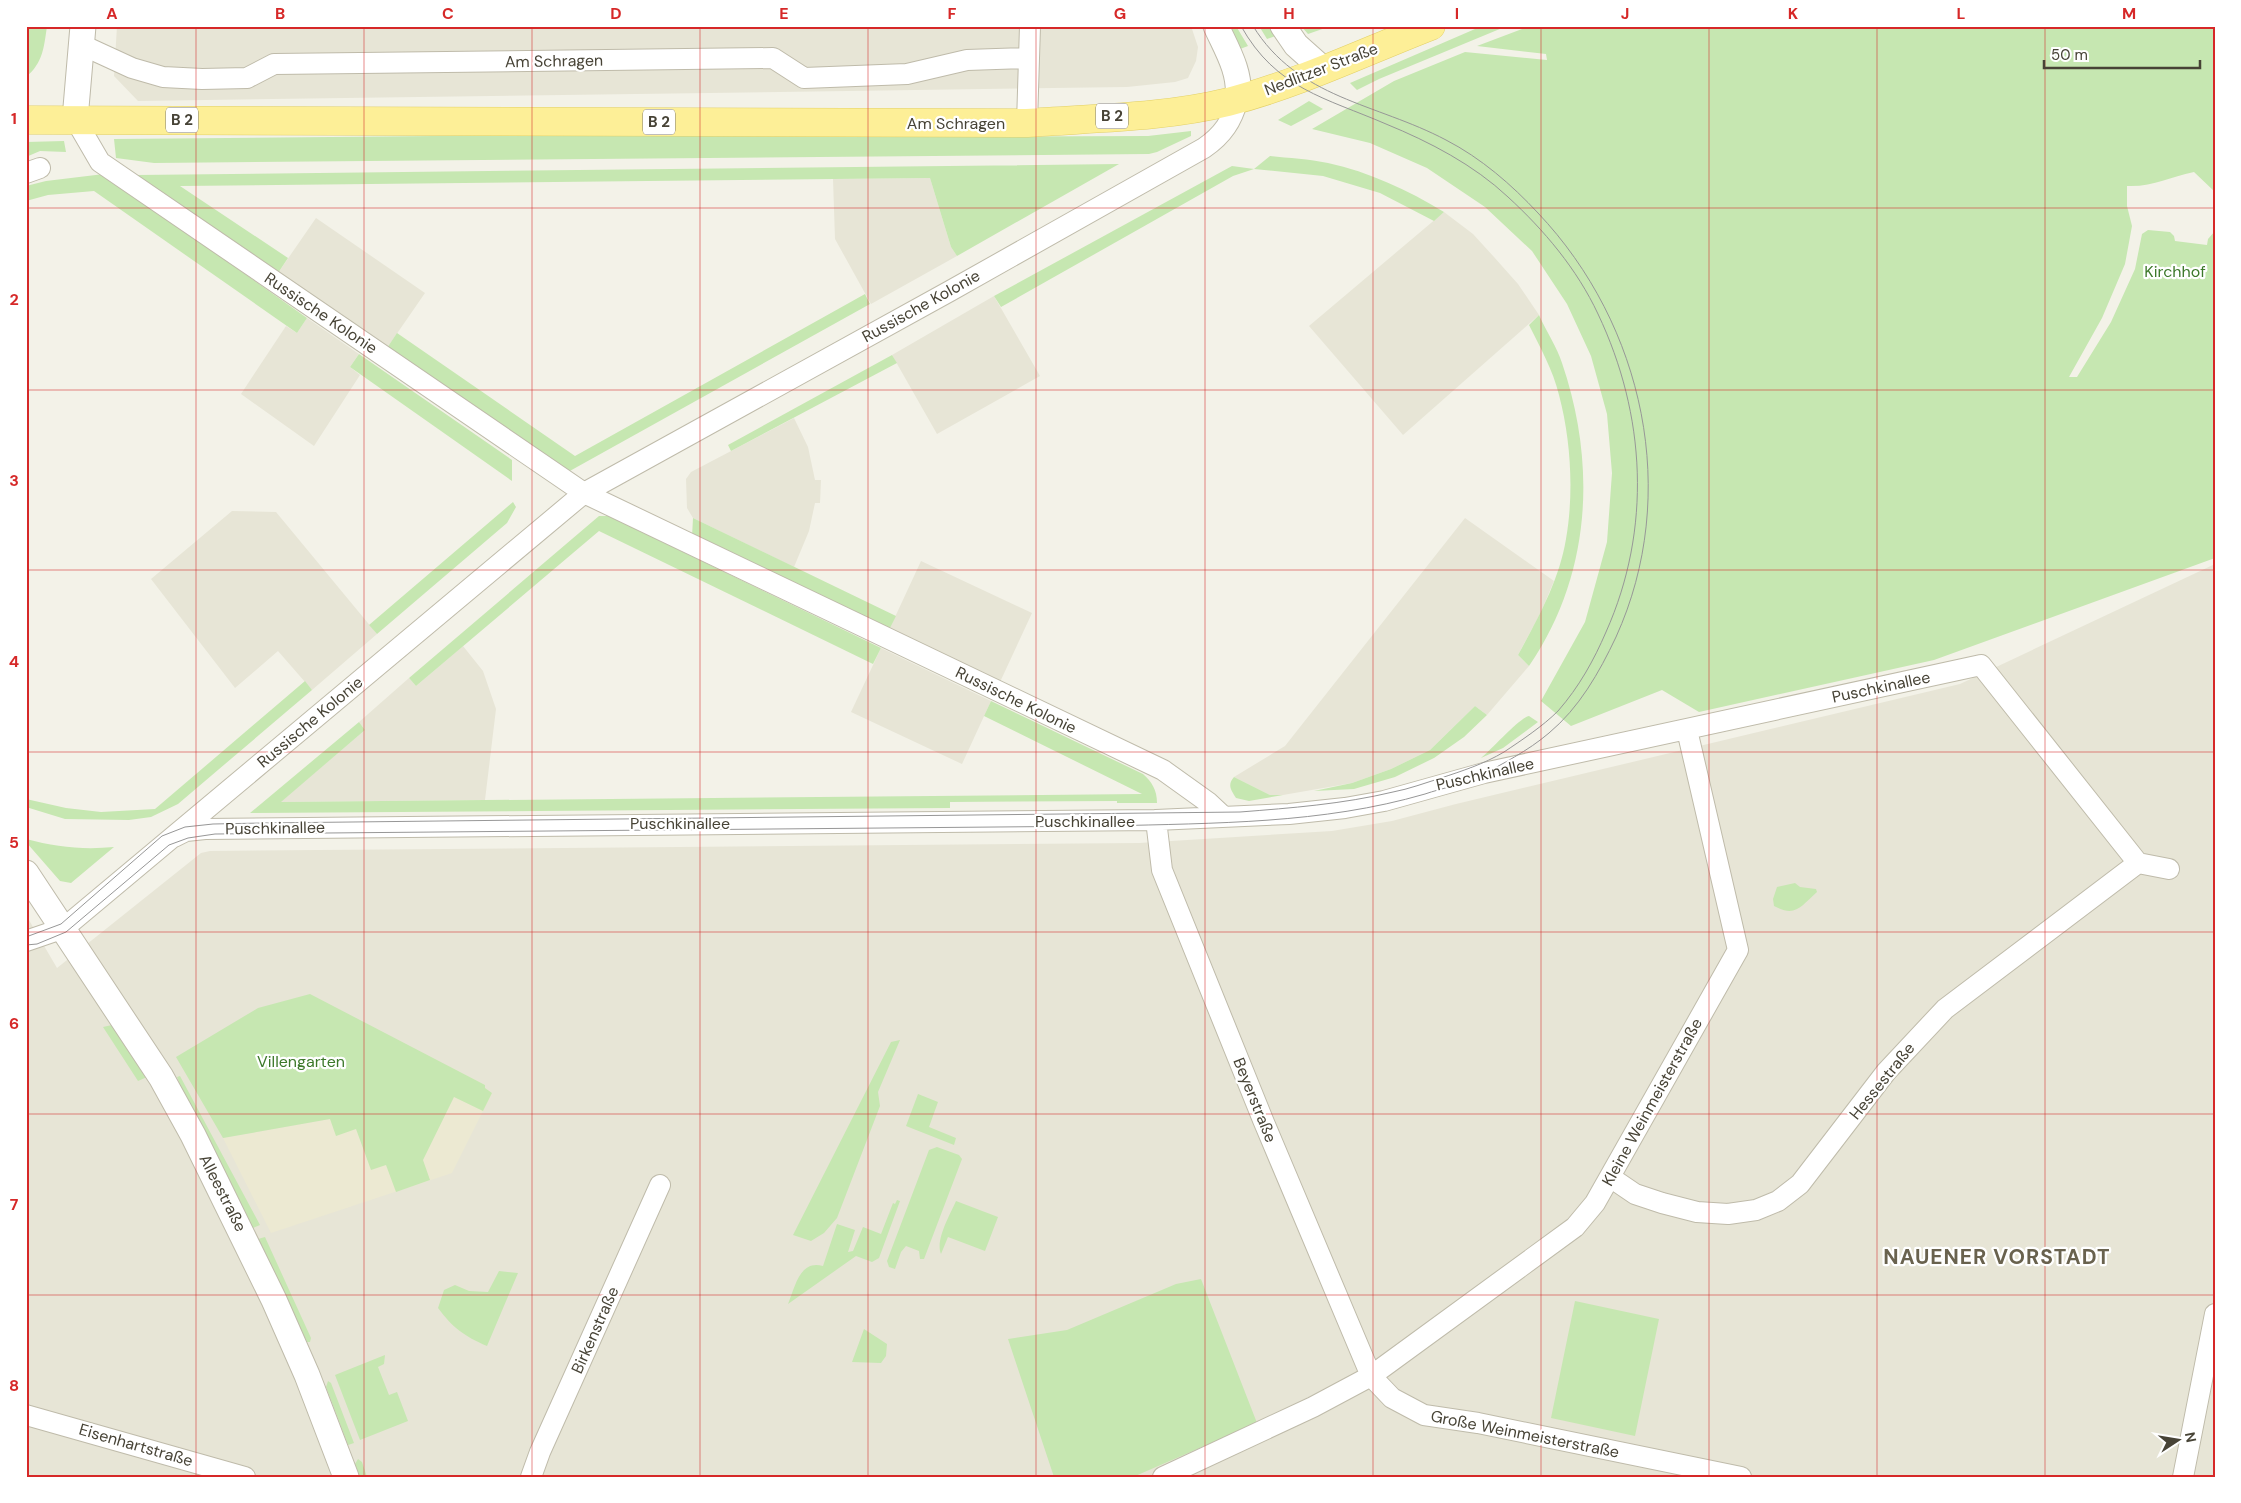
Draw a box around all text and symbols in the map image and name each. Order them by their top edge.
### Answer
text: A [106,3,118,24]
text: B [275,3,285,24]
text: C [442,3,454,24]
text: D [610,3,622,24]
text: E [779,3,789,24]
text: F [948,3,957,24]
text: G [1114,3,1126,24]
text: H [1283,3,1295,24]
text: I [1455,3,1459,24]
text: J [1621,3,1629,24]
text: K [1788,3,1799,24]
text: L [1957,3,1966,24]
text: M [2122,3,2136,24]
street label: Nedlitzer Straße [1261,38,1381,100]
scale bar [2044,38,2200,70]
text: 50 m [2051,45,2088,65]
street label: Am Schragen [505,50,603,72]
road number: B 2 [1096,104,1128,128]
text: 1 [11,108,17,129]
road number: B 2 [166,108,198,132]
road number: B 2 [643,110,675,134]
street label: Am Schragen [907,113,1005,134]
park label: Kirchhof [2144,261,2206,282]
street label: Russische Kolonie [858,265,984,347]
street label: Russische Kolonie [261,267,381,359]
text: 2 [9,289,19,310]
text: 3 [9,470,19,491]
text: 4 [9,651,19,672]
street label: Russische Kolonie [952,662,1080,738]
street label: Puschkinallee [1830,666,1932,708]
street label: Russische Kolonie [253,672,367,772]
street label: Puschkinallee [1434,753,1536,795]
street label: Puschkinallee [1035,811,1135,832]
street label: Puschkinallee [630,813,730,834]
street label: Puschkinallee [225,817,325,839]
text: 5 [9,832,19,853]
text: 6 [9,1013,19,1034]
street label: Kleine Weinmeisterstraße [1597,1014,1707,1190]
street label: Hessestraße [1845,1038,1919,1124]
park label: Villengarten [257,1051,345,1072]
street label: Beyerstraße [1228,1055,1282,1145]
street label: Alleestraße [195,1151,251,1235]
text: 7 [10,1194,19,1215]
district label: NAUENER VORSTADT [1883,1243,2111,1271]
street label: Birkenstraße [566,1283,624,1377]
text: 8 [9,1375,19,1396]
street label: Große Weinmeisterstraße [1429,1405,1621,1463]
north arrow [2154,1416,2204,1466]
street label: Eisenhartstraße [77,1419,195,1471]
text: N [2181,1430,2201,1444]

